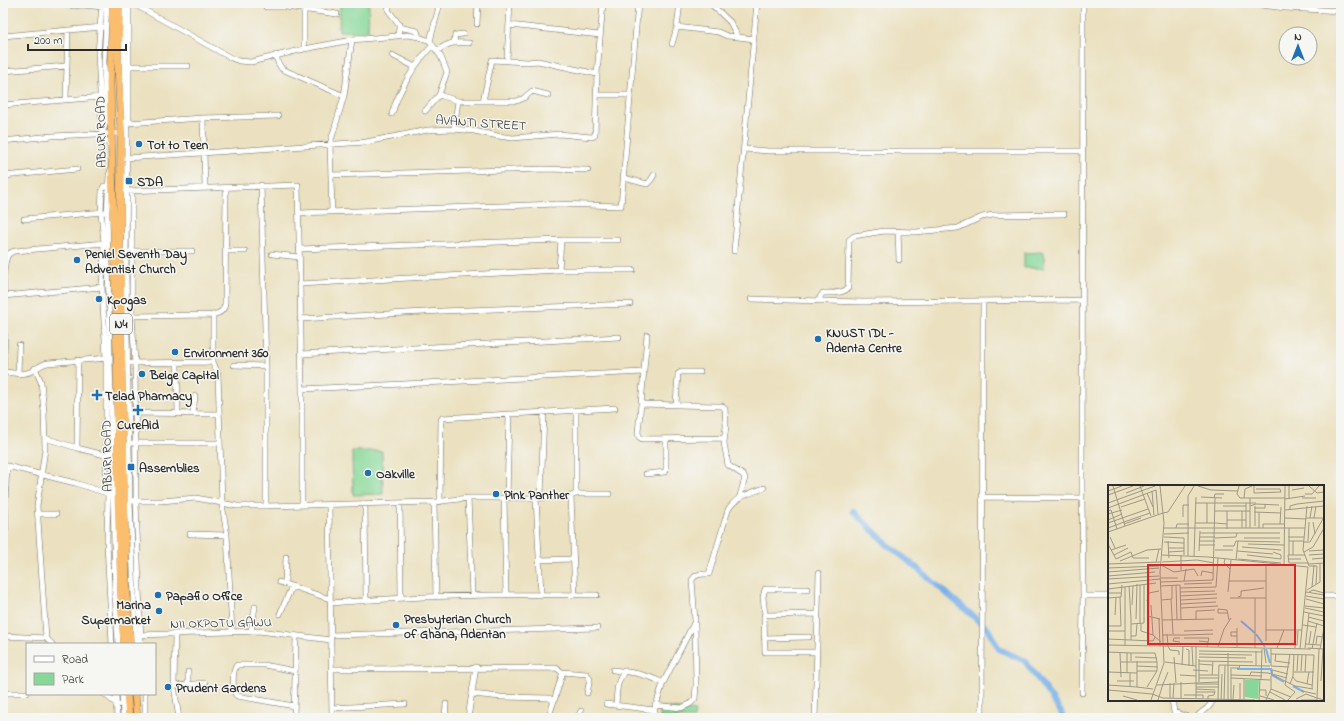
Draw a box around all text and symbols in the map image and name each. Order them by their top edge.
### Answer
scale bar [28,26,126,52]
north arrow [1278,26,1318,66]
text: N [1294,29,1302,45]
text: 200 m [34,32,63,50]
street label: ABURI ROAD [91,96,112,168]
street label: AVANTI STREET [435,111,527,136]
place label: Tot to Teen [147,136,209,155]
marker: Tot to Teen [134,139,144,149]
place label: SDA [137,173,163,192]
marker: SDA [124,176,134,186]
place label: Peniel Seventh Day Adventist Church [85,245,187,279]
marker: Peniel Seventh Day Adventist Church [72,255,82,265]
place label: Kpogas [107,291,147,312]
marker: Kpogas [94,294,104,304]
road number: N4 [110,314,132,334]
place label: KNUST IDL - Adenta Centre [826,324,903,358]
marker: KNUST IDL - Adenta Centre [813,334,823,344]
place label: Environment 360 [183,344,269,363]
marker: Environment 360 [170,347,180,357]
place label: Beige Capital [149,366,219,387]
marker: Beige Capital [137,369,147,379]
place label: Telad Pharmacy [105,387,192,408]
marker: Telad Pharmacy [92,390,102,400]
marker: CureAid [133,405,143,415]
place label: CureAid [117,416,160,435]
street label: ABURI ROAD [97,420,118,492]
place label: Assemblies [139,459,200,478]
marker: Assemblies [126,462,136,472]
place label: Oakville [376,465,416,484]
marker: Oakville [363,468,373,478]
inset map [1108,485,1324,701]
place label: Pink Panther [504,486,570,505]
marker: Pink Panther [491,489,501,499]
place label: Papafio Office [166,587,244,606]
marker: Papafio Office [153,590,163,600]
place label: Marina Supermarket [81,596,152,630]
marker: Marina Supermarket [154,606,164,616]
place label: Presbyterian Church of Ghana, Adentan [404,610,511,644]
street label: NII OKPOTU GAWU [170,613,272,634]
marker: Presbyterian Church of Ghana, Adentan [391,620,401,630]
legend [26,643,156,695]
text: Road [62,651,88,669]
text: Park [62,671,84,689]
place label: Prudent Gardens [176,679,267,698]
marker: Prudent Gardens [163,682,173,692]

